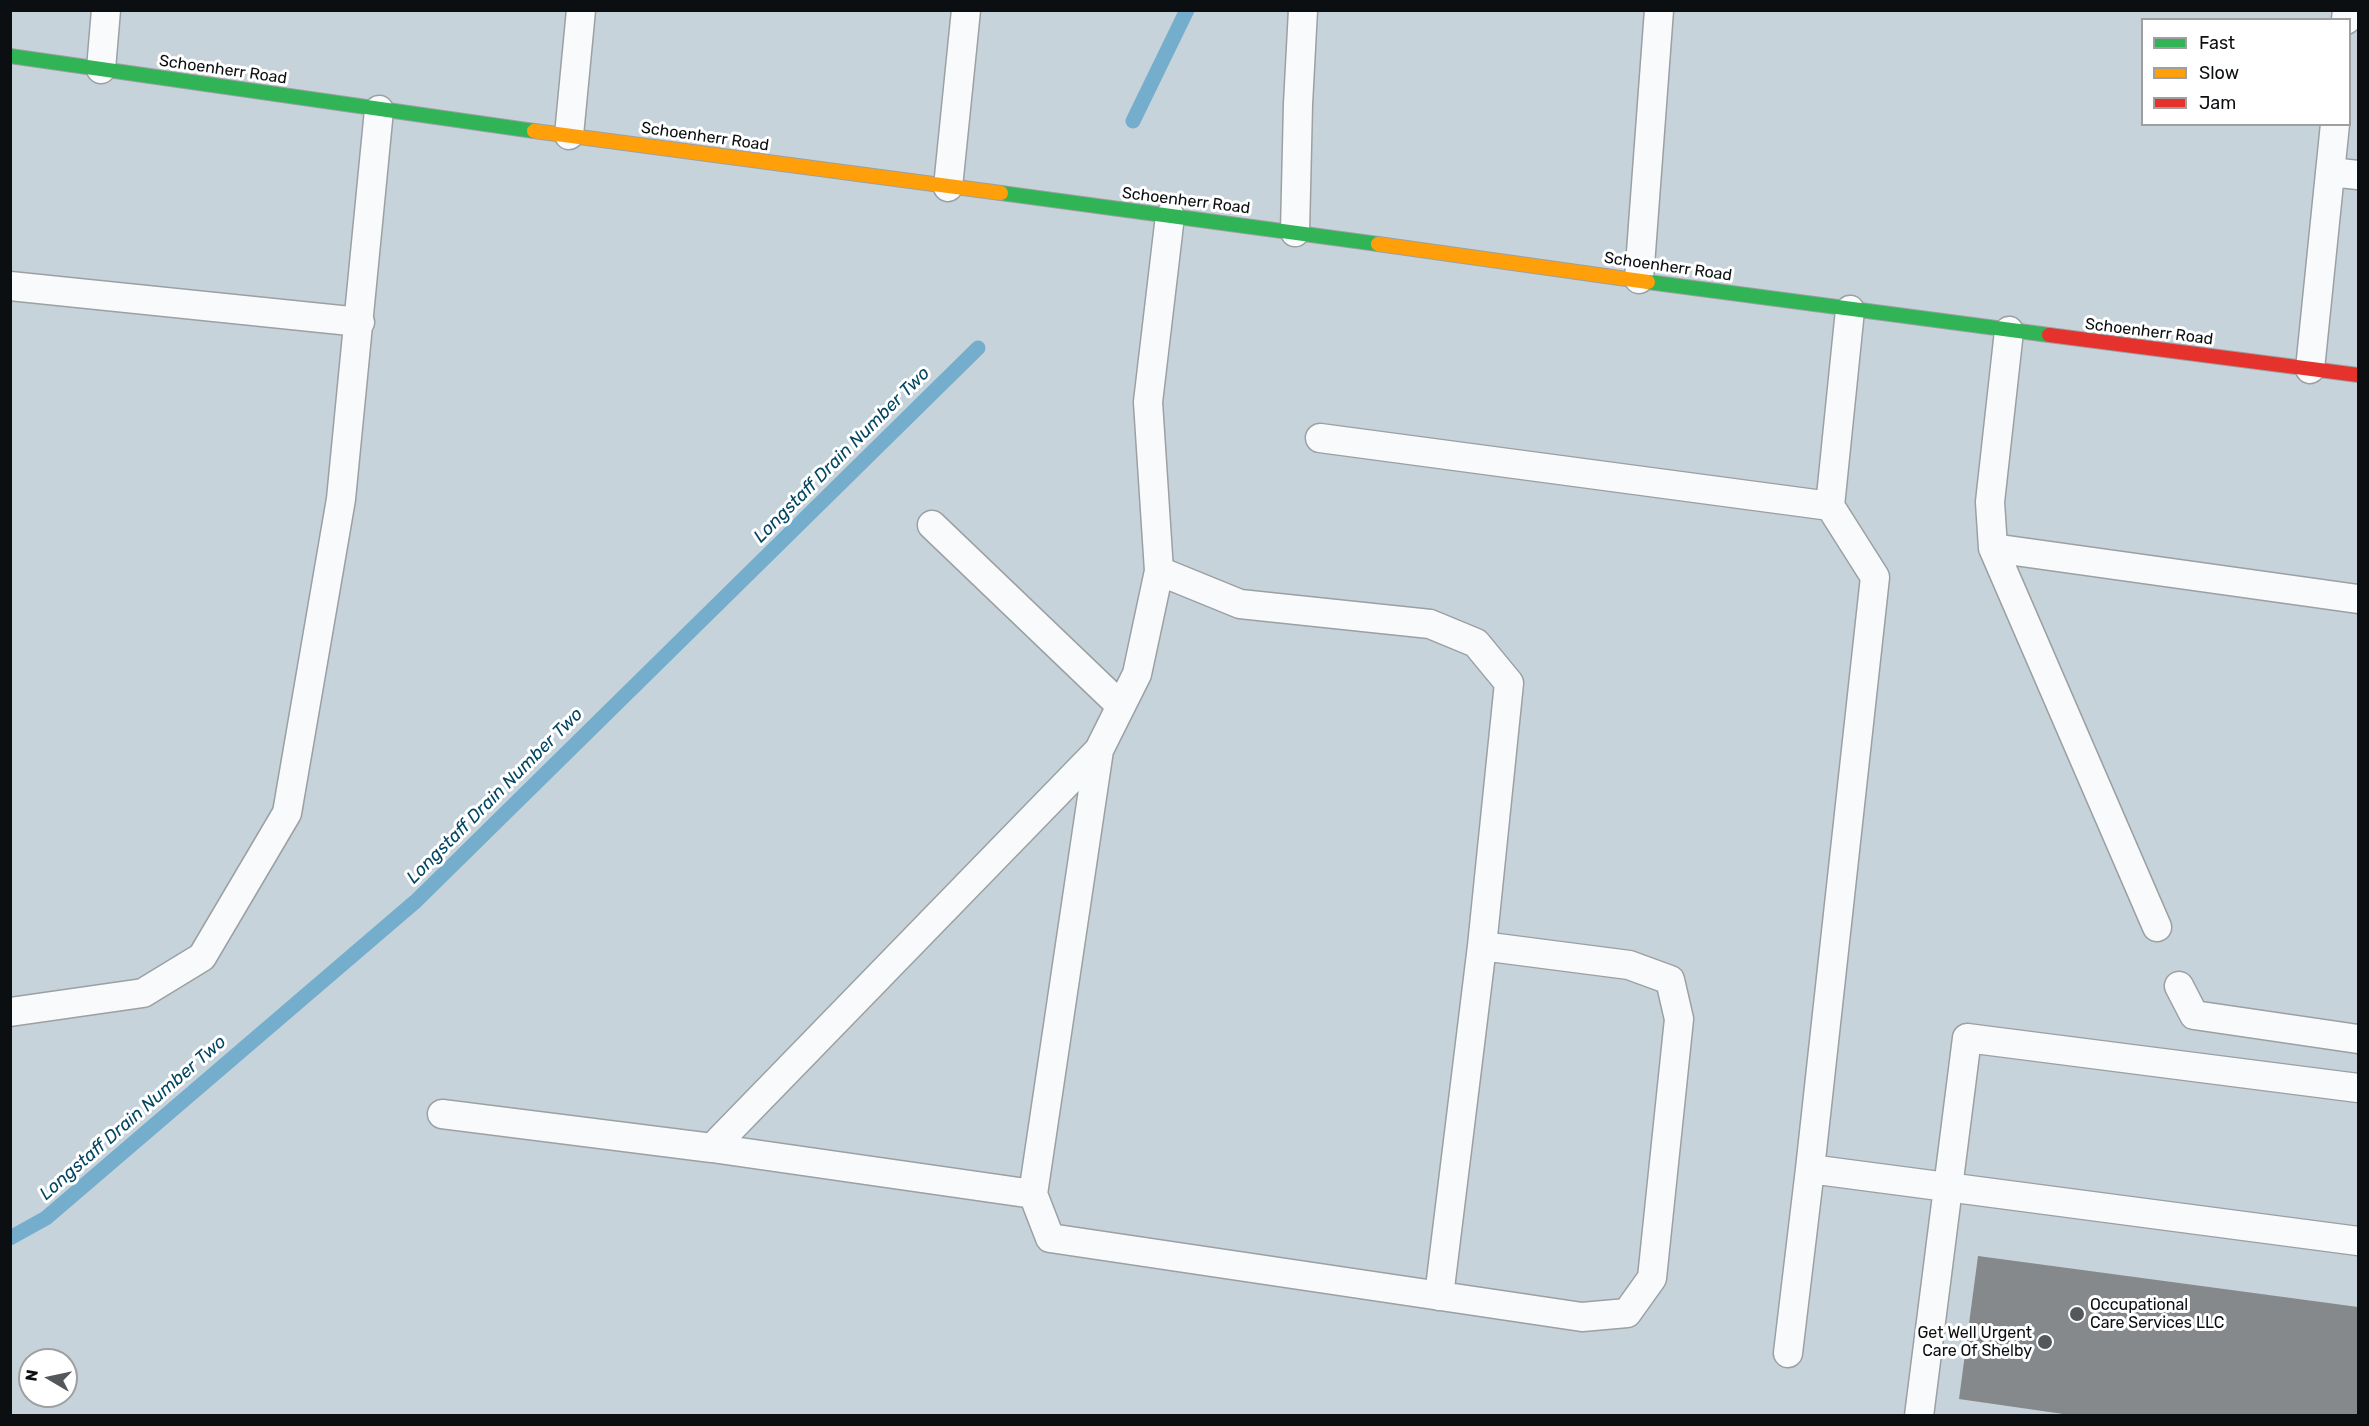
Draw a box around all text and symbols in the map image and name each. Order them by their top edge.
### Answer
legend [2141,18,2351,126]
text: Fast [2199,32,2235,54]
street label: Schoenherr Road [158,52,288,88]
text: Slow [2199,62,2239,84]
text: Jam [2199,92,2236,114]
street label: Schoenherr Road [640,119,770,155]
street label: Schoenherr Road [1121,184,1251,218]
street label: Schoenherr Road [1603,249,1733,285]
street label: Schoenherr Road [2084,315,2214,349]
water label: Longstaff Drain Number Two [750,363,934,547]
water label: Longstaff Drain Number Two [403,704,587,888]
water label: Longstaff Drain Number Two [35,1031,231,1205]
place label: Occupational Care Services LLC [2090,1295,2224,1333]
marker: Occupational Care Services LLC [2068,1305,2086,1323]
place label: Get Well Urgent Care Of Shelby [1917,1323,2032,1361]
marker: Get Well Urgent Care Of Shelby [2036,1333,2054,1351]
north arrow [18,1348,78,1408]
text: N [21,1368,42,1383]

